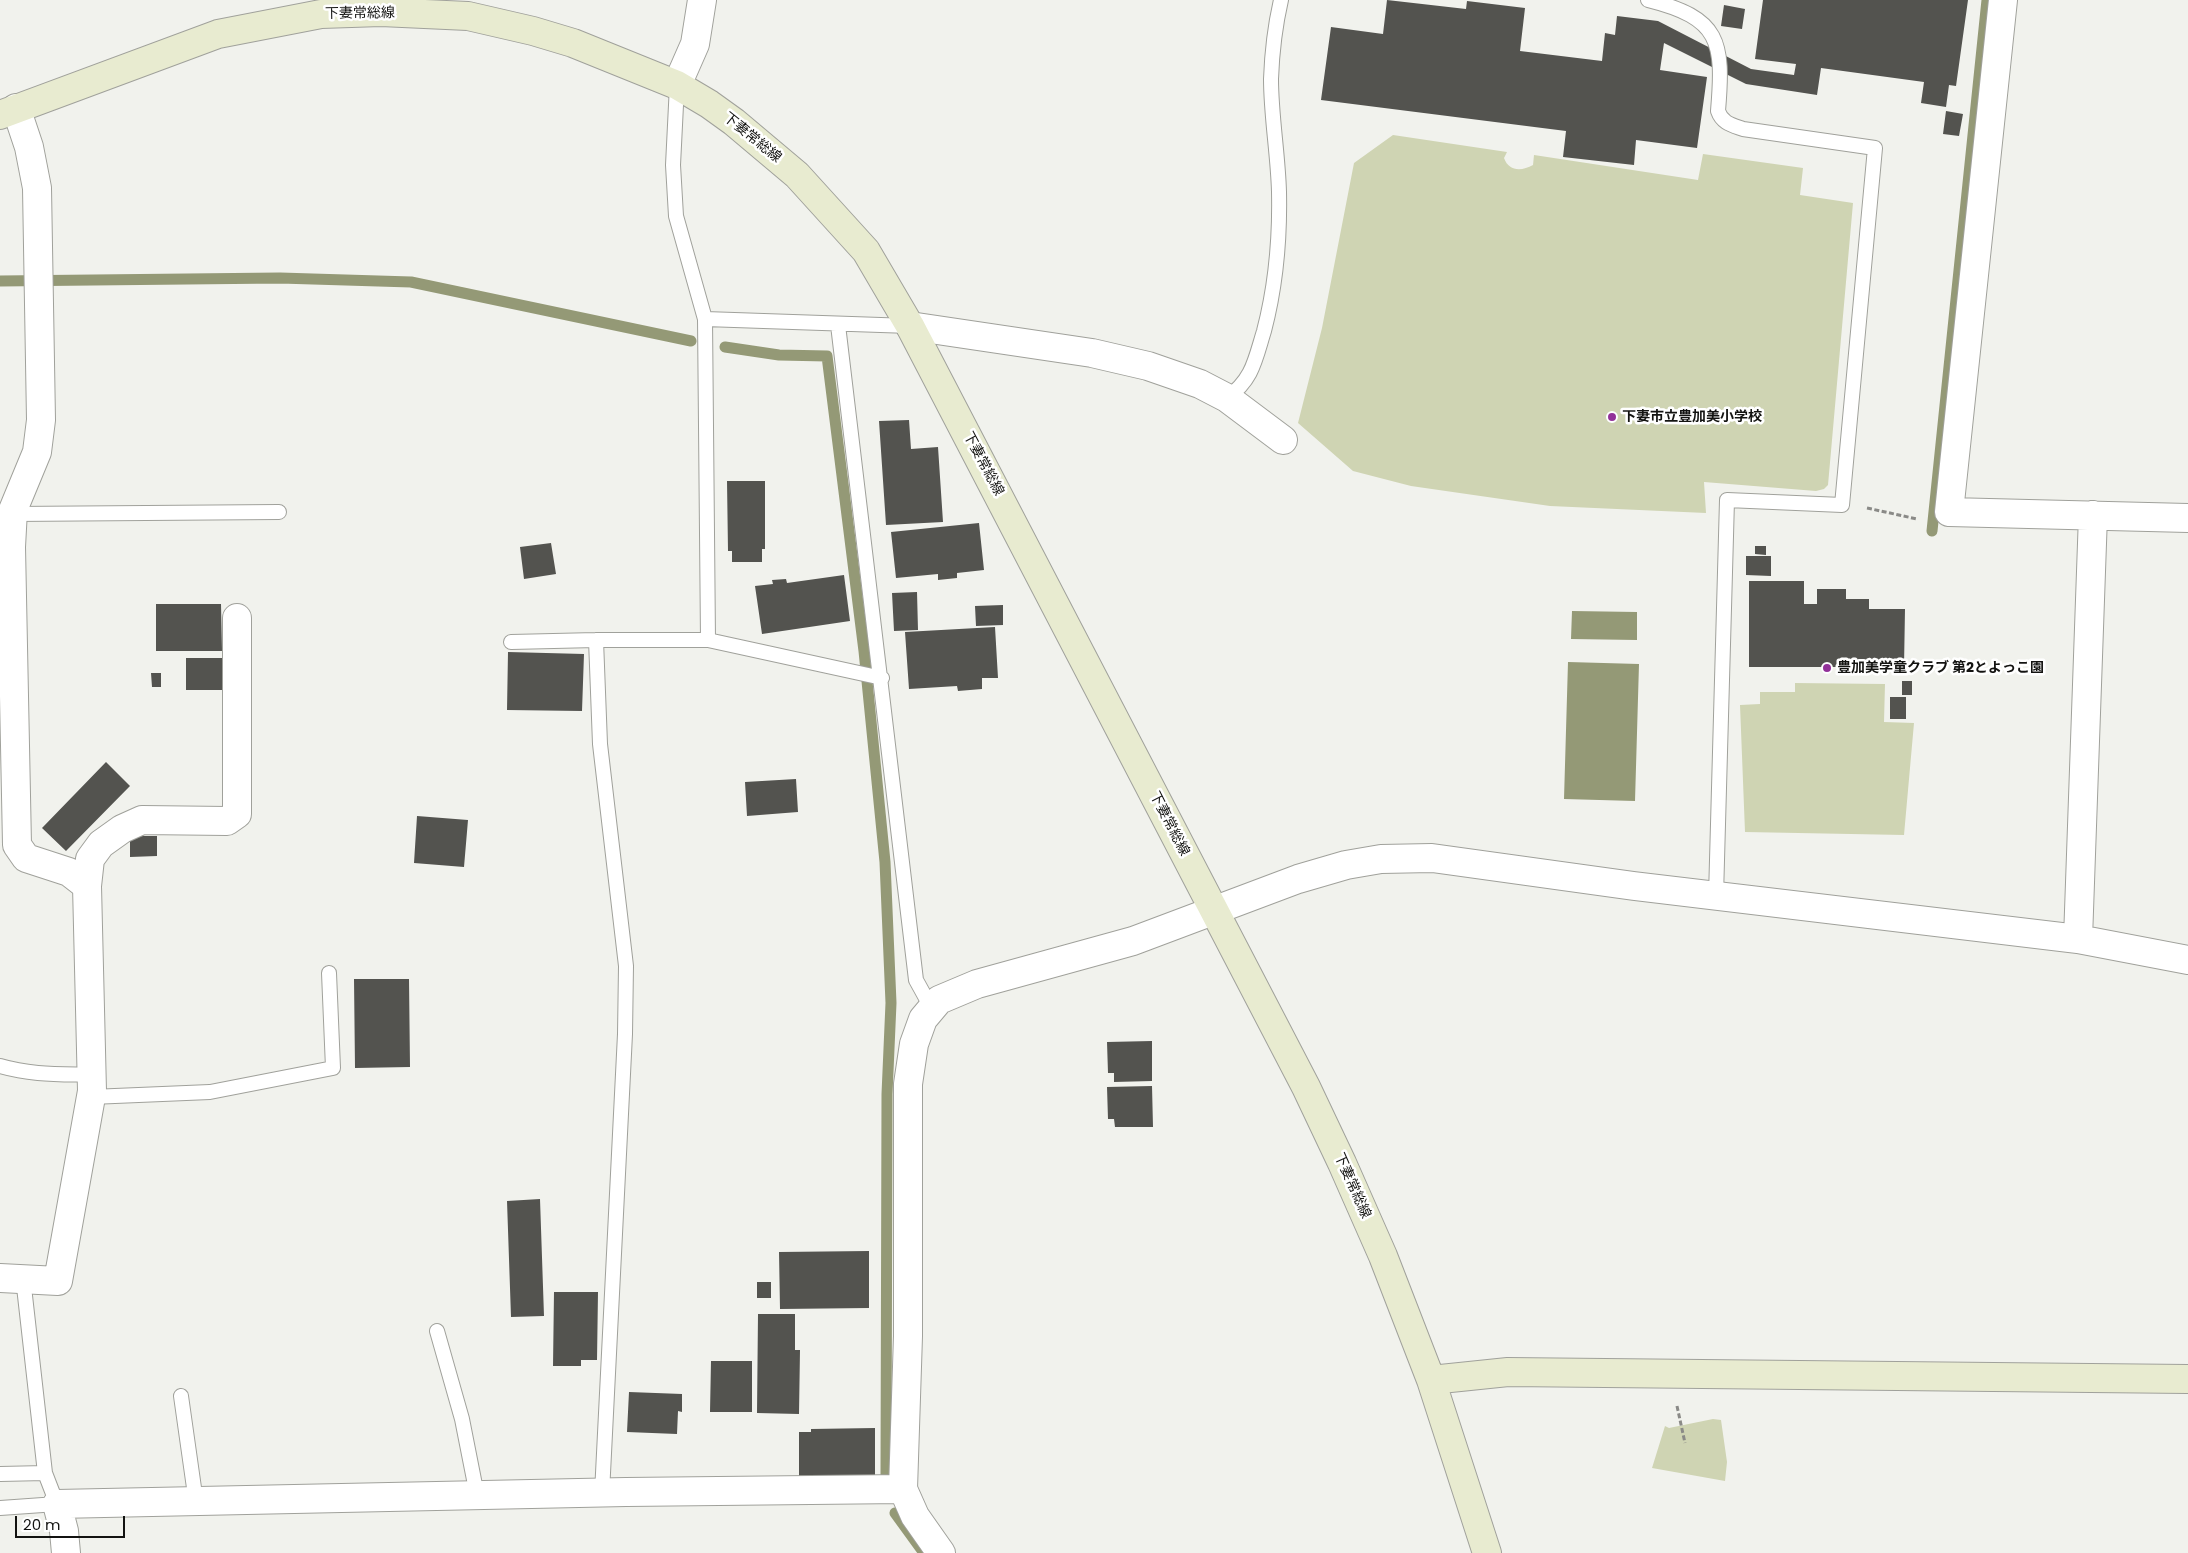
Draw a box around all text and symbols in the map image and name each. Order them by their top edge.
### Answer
street label: 下妻常総線 [325,5,395,23]
street label: 下妻常総線 [720,109,784,167]
place label: 下妻市立豊加美小学校 [1622,409,1762,425]
marker: 下妻市立豊加美小学校 [1606,411,1618,423]
street label: 下妻常総線 [959,429,1007,499]
place label: 豊加美学童クラブ 第2とよっこ園 [1837,660,2044,676]
marker: 豊加美学童クラブ 第2とよっこ園 [1821,662,1833,674]
street label: 下妻常総線 [1146,789,1192,859]
street label: 下妻常総線 [1330,1151,1374,1221]
scale bar [18,1506,128,1538]
text: 20 m [23,1514,61,1535]

